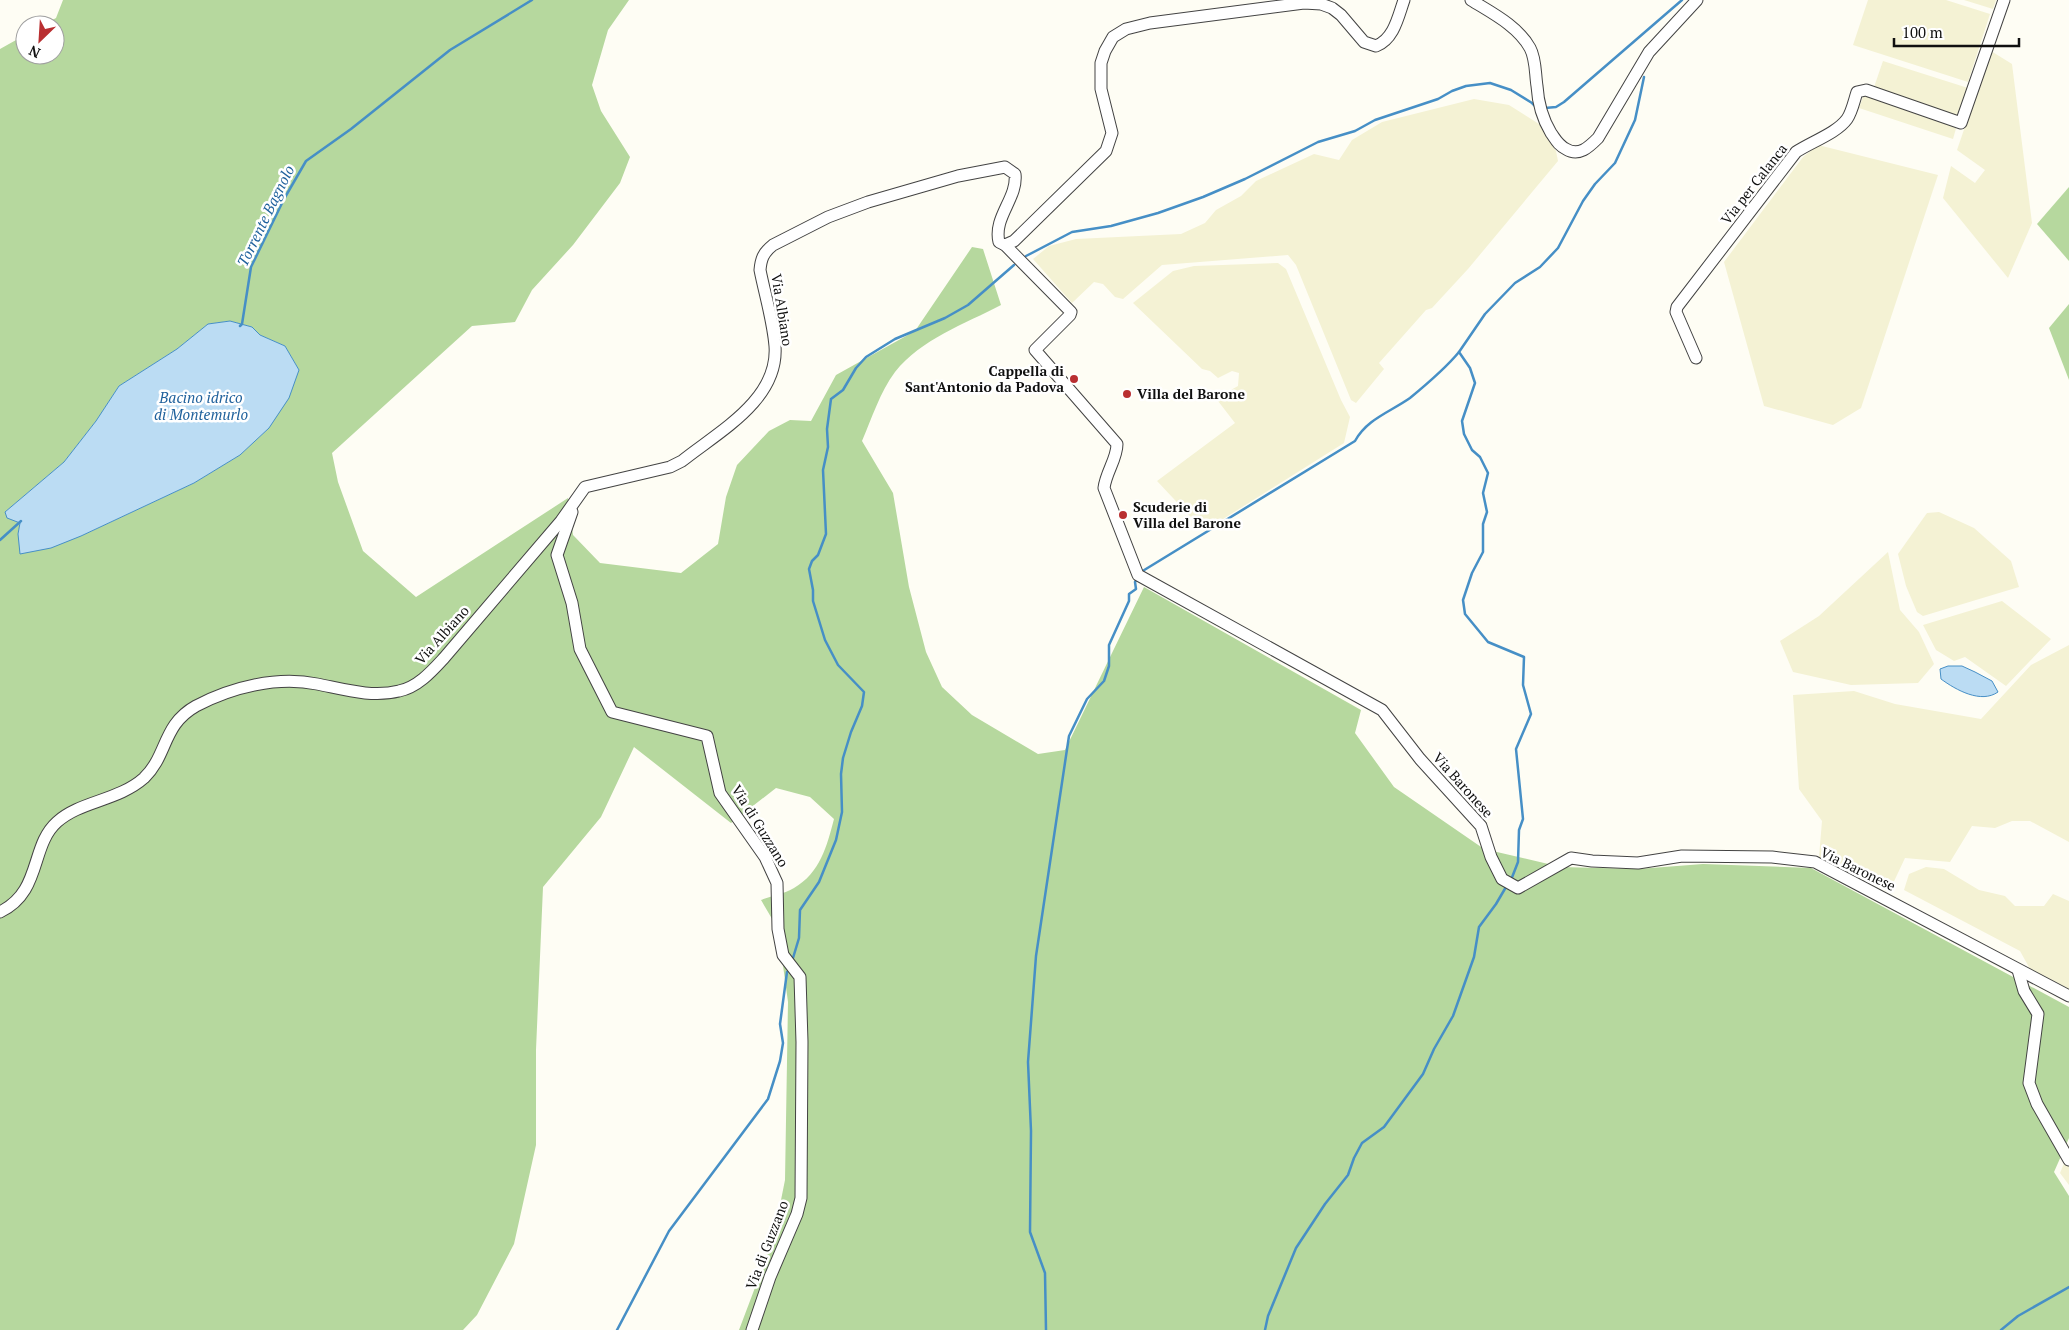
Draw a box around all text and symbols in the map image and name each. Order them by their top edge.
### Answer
north arrow [15,15,65,65]
scale bar [1894,15,2019,47]
text: 100 m [1902,22,1943,42]
text: N [25,41,43,63]
street label: Via per Calanca [1716,140,1791,228]
water label: Torrente Bagnolo [232,161,298,270]
street label: Via Albiano [767,273,798,348]
place label: Cappella di Sant'Antonio da Padova [905,361,1064,396]
marker: Cappella di Sant'Antonio da Padova [1068,373,1080,385]
place label: Villa del Barone [1137,384,1245,403]
water label: Bacino idrico di Montemurlo [154,387,248,424]
marker: Villa del Barone [1121,388,1133,400]
place label: Scuderie di Villa del Barone [1133,497,1241,532]
marker: Scuderie di Villa del Barone [1117,509,1129,521]
street label: Via Albiano [410,601,473,668]
street label: Via Baronese [1429,748,1498,821]
street label: Via di Guzzano [728,781,793,871]
street label: Via Baronese [1817,842,1899,895]
street label: Via di Guzzano [741,1197,792,1292]

